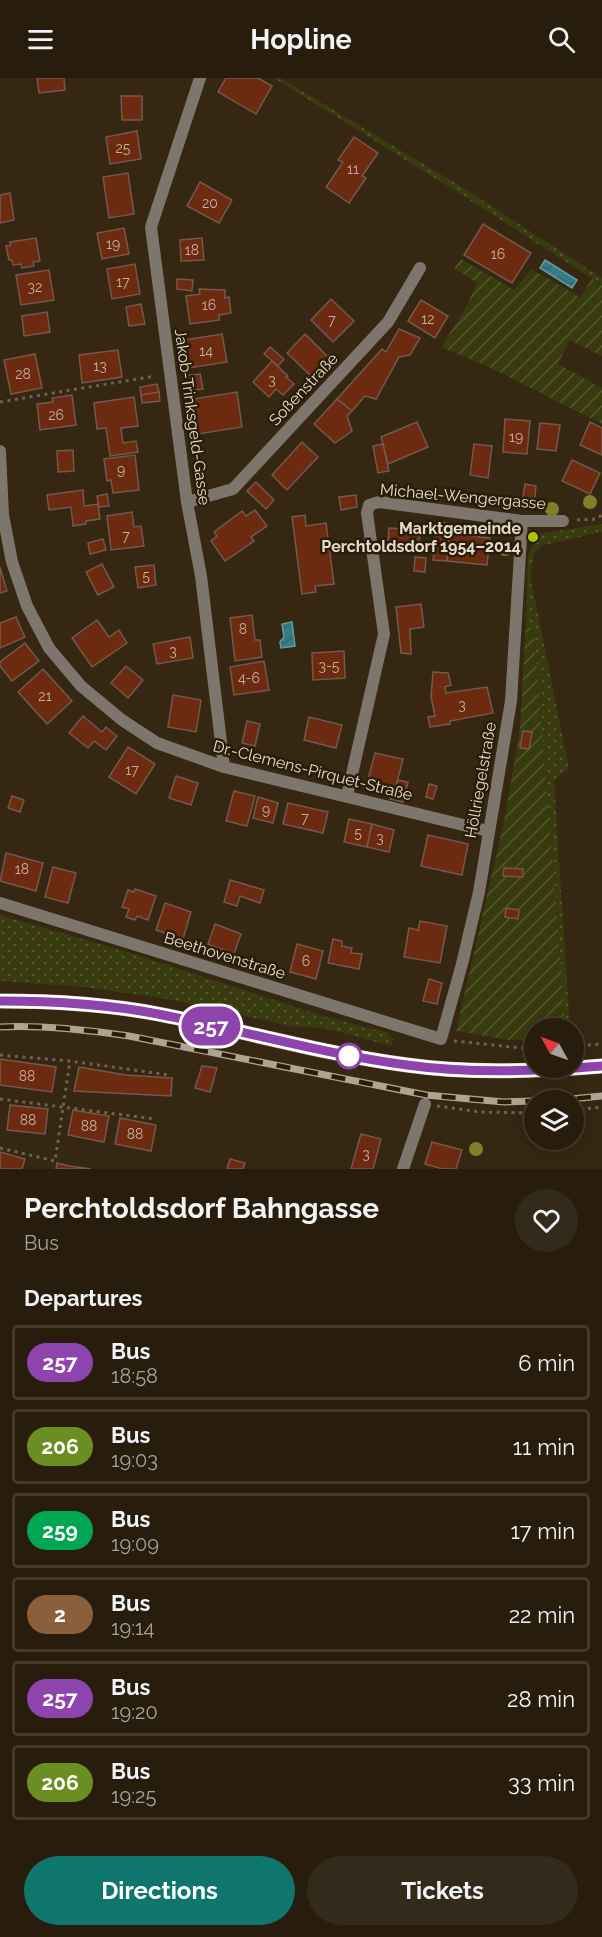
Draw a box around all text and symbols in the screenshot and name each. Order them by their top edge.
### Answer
icon: menu [24,23,57,56]
icon: search [545,23,578,56]
text: Hopline [250,24,352,55]
house number: 25 [116,140,131,156]
house number: 11 [347,161,359,177]
house number: 20 [202,195,218,211]
house number: 19 [106,236,120,252]
house number: 18 [185,242,199,258]
house number: 16 [491,246,505,262]
house number: 17 [116,274,130,290]
house number: 32 [28,279,42,295]
house number: 16 [202,297,216,313]
house number: 12 [421,311,435,327]
house number: 7 [328,312,336,328]
street label: Jakob-Trinksgeld-Gasse [171,328,214,506]
house number: 14 [199,343,213,359]
street label: Soßenstraße [265,349,342,430]
house number: 13 [93,358,107,374]
house number: 28 [15,366,31,382]
house number: 3 [268,372,276,388]
house number: 26 [48,407,64,423]
house number: 19 [509,429,523,445]
house number: 9 [117,462,125,478]
street label: Michael-Wengergasse [379,480,547,513]
place label: Marktgemeinde Perchtoldsdorf 1954–2014 [321,519,521,556]
house number: 7 [122,528,130,544]
marker: Marktgemeinde Perchtoldsdorf 1954–2014 [526,530,540,544]
house number: 5 [142,568,150,584]
house number: 8 [239,621,247,637]
house number: 3 [169,643,177,659]
house number: 3-5 [318,658,340,674]
house number: 4-6 [238,670,260,686]
house number: 21 [38,688,52,704]
house number: 3 [458,697,466,713]
street label: Höllriegelstraße [461,721,500,840]
street label: Dr.-Clemens-Pirquet-Straße [211,736,415,804]
house number: 17 [125,762,139,778]
house number: 9 [262,802,270,818]
house number: 7 [301,810,309,826]
house number: 5 [354,825,362,841]
house number: 3 [376,830,384,846]
house number: 18 [15,861,29,877]
street label: Beethovenstraße [162,928,288,983]
house number: 6 [302,953,310,969]
line badge: 257 [176,1006,246,1046]
text: 257 [193,1014,229,1039]
north arrow [524,1018,584,1078]
map controls [524,1018,584,1150]
unlabelled marker [336,1043,362,1069]
house number: 88 [19,1068,35,1084]
button: layers [524,1090,584,1150]
house number: 88 [20,1112,36,1128]
house number: 88 [81,1118,97,1134]
house number: 88 [127,1126,143,1142]
house number: 3 [362,1146,370,1162]
button: heart [515,1189,578,1252]
text: Perchtoldsdorf Bahngasse [24,1192,379,1225]
text: Bus [24,1231,59,1255]
text: Departures [24,1285,142,1311]
text: Bus [111,1338,150,1364]
text: 257 [42,1350,78,1375]
text: 6 min [518,1350,575,1376]
text: 18:58 [111,1364,158,1388]
text: Bus [111,1422,150,1448]
text: 206 [41,1434,79,1459]
text: 11 min [513,1434,575,1460]
text: 19:03 [111,1448,158,1472]
text: Bus [111,1506,150,1532]
text: 259 [42,1518,78,1543]
text: 17 min [510,1518,575,1544]
text: 19:09 [111,1532,159,1556]
text: Bus [111,1590,150,1616]
text: 2 [54,1602,66,1627]
text: 22 min [509,1602,575,1628]
text: 19:14 [111,1616,155,1640]
text: Bus [111,1674,150,1700]
text: 257 [42,1686,78,1711]
text: 28 min [507,1686,575,1712]
text: 19:20 [111,1700,158,1724]
text: Bus [111,1758,150,1784]
text: 206 [41,1770,79,1795]
text: 33 min [508,1770,575,1796]
text: 19:25 [111,1784,156,1808]
button: Directions [24,1856,295,1925]
button: Tickets [307,1856,578,1925]

